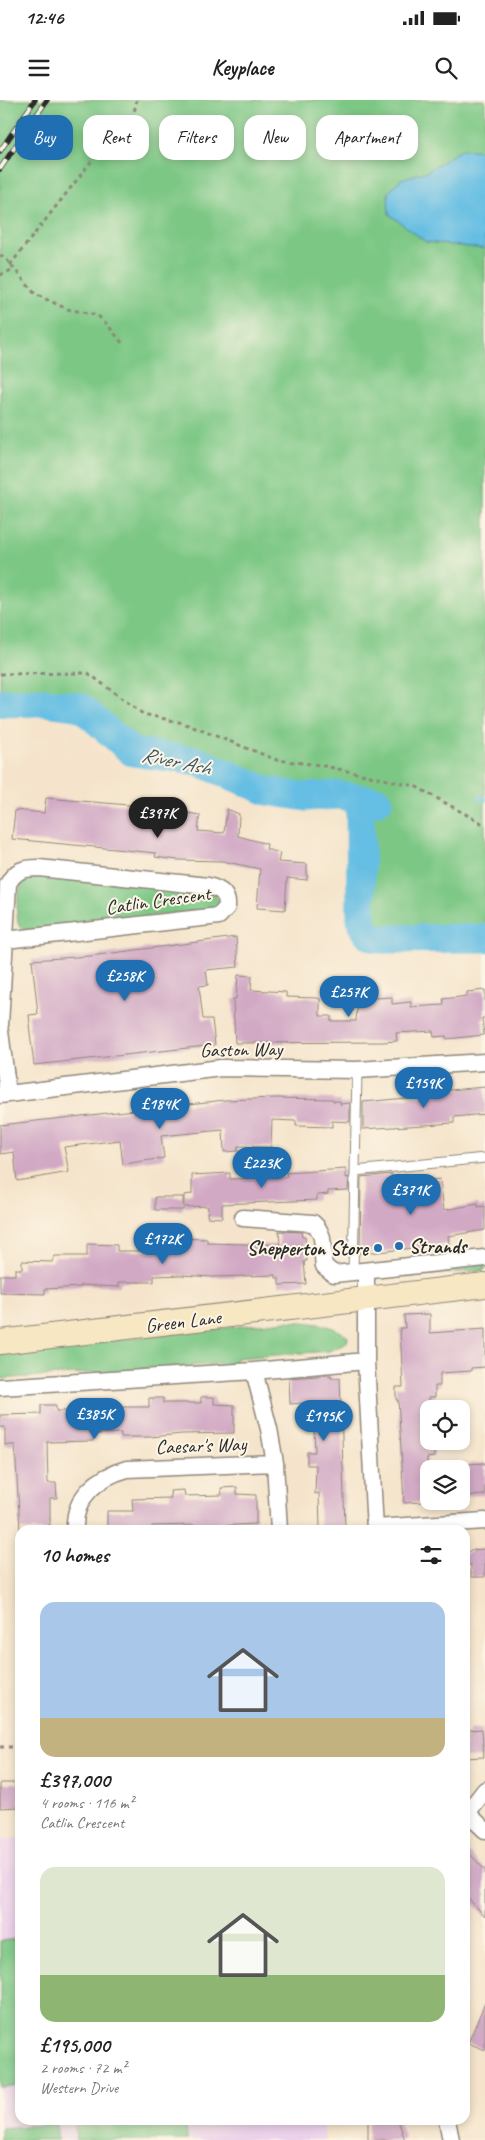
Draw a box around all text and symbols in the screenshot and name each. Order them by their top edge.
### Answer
text: 12:46 [25,6,63,30]
icon: menu [25,54,53,82]
text: Keyplace [212,54,273,82]
icon: search [432,54,460,82]
chip: Buy [15,115,73,160]
chip: Rent [83,115,149,160]
chip: Filters [159,115,234,160]
chip: New [244,115,306,160]
chip: Apartment [316,115,418,160]
water label: River Ash [139,741,215,781]
pin: £397K [123,796,193,839]
text: £397K [140,803,176,823]
street label: Catlin Crescent [104,880,214,920]
pin: £258K [90,960,160,1002]
text: £258K [107,966,143,986]
pin: £257K [314,976,384,1018]
text: £257K [331,982,367,1002]
street label: Gaston Way [200,1036,285,1063]
pin: £159K [389,1066,459,1109]
text: £159K [406,1073,442,1093]
pin: £184K [125,1088,195,1130]
text: £184K [142,1094,178,1114]
pin: £223K [227,1146,297,1189]
text: £223K [244,1153,280,1173]
pin: £371K [376,1174,446,1216]
text: £371K [393,1180,429,1200]
pin: £172K [128,1222,198,1265]
text: £172K [145,1229,181,1249]
place label: Strands [409,1234,468,1259]
place label: Shepperton Store [247,1236,369,1261]
marker: Strands [393,1240,405,1252]
marker: Shepperton Store [372,1242,384,1254]
street label: Green Lane [144,1304,224,1339]
pin: £385K [60,1398,130,1440]
pin: £195K [289,1400,359,1442]
map controls [420,1400,470,1510]
button: locate [420,1400,470,1450]
text: £385K [77,1404,113,1424]
text: £195K [306,1406,342,1426]
street label: Caesar's Way [155,1431,248,1460]
button: layers [420,1460,470,1510]
icon: filters [417,1541,445,1569]
text: 10 homes [40,1542,109,1568]
icon: home [198,1635,288,1725]
text: £397,000 [40,1767,110,1793]
text: 4 rooms · 116 m² [40,1793,134,1813]
text: Catlin Crescent [40,1813,124,1833]
icon: home [198,1900,288,1990]
text: £195,000 [40,2032,110,2058]
text: 2 rooms · 72 m² [40,2058,126,2078]
text: Western Drive [40,2078,118,2098]

